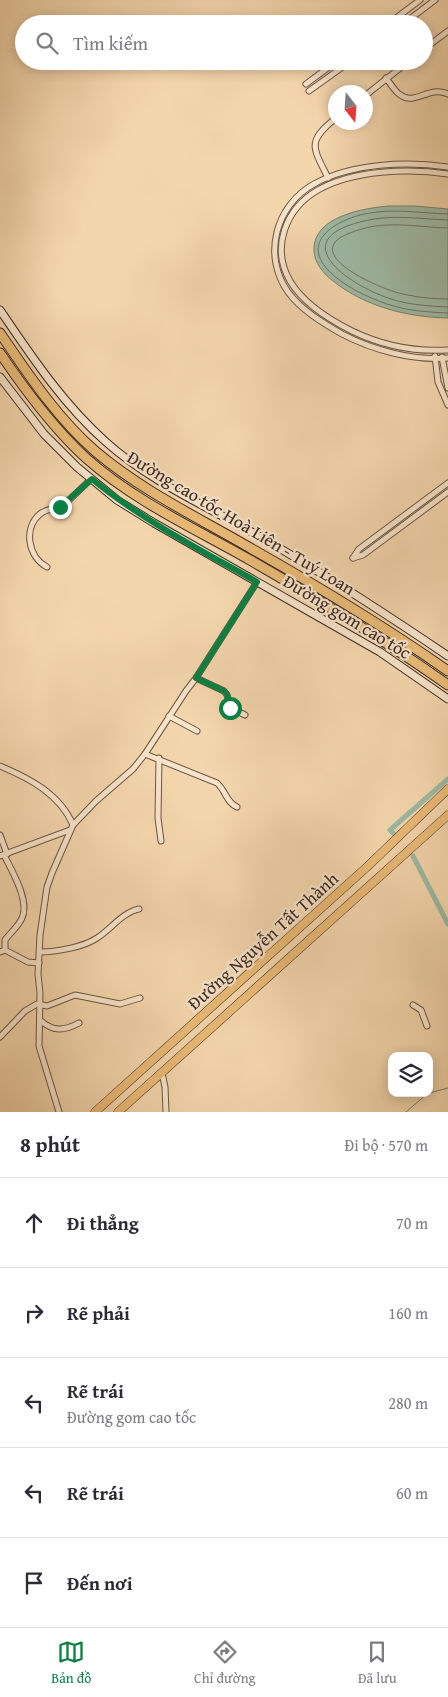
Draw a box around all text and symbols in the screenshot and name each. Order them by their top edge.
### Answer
search box [15,15,433,70]
icon: search [33,29,61,57]
text: Tìm kiếm [73,29,148,57]
north arrow [328,85,373,130]
street label: Đường cao tốc Hoà Liên - Tuý Loan [122,444,360,602]
route end [49,496,72,519]
street label: Đường gom cao tốc [278,568,417,666]
route start [219,697,242,720]
street label: Đường Nguyễn Tất Thành [181,865,344,1016]
map controls [388,1052,433,1097]
button: layers [388,1052,433,1097]
text: 8 phút [20,1129,80,1160]
text: Đi bộ · 570 m [344,1133,428,1157]
icon: ahead [20,1209,48,1237]
text: Đi thẳng [67,1209,139,1237]
text: 70 m [396,1211,428,1235]
icon: right [20,1299,48,1327]
text: Rẽ phải [67,1299,130,1327]
text: 160 m [388,1301,428,1325]
text: Rẽ trái [67,1377,124,1405]
icon: left [20,1389,48,1417]
text: 280 m [388,1391,428,1415]
text: Đường gom cao tốc [67,1405,196,1429]
icon: left [20,1479,48,1507]
text: Rẽ trái [67,1479,124,1507]
text: 60 m [396,1481,428,1505]
icon: arrive [20,1569,48,1597]
text: Đến nơi [67,1569,133,1597]
tab: Bản đồ [51,1638,91,1688]
tab: Chỉ đường [194,1638,255,1688]
tab: Đã lưu [358,1638,397,1688]

